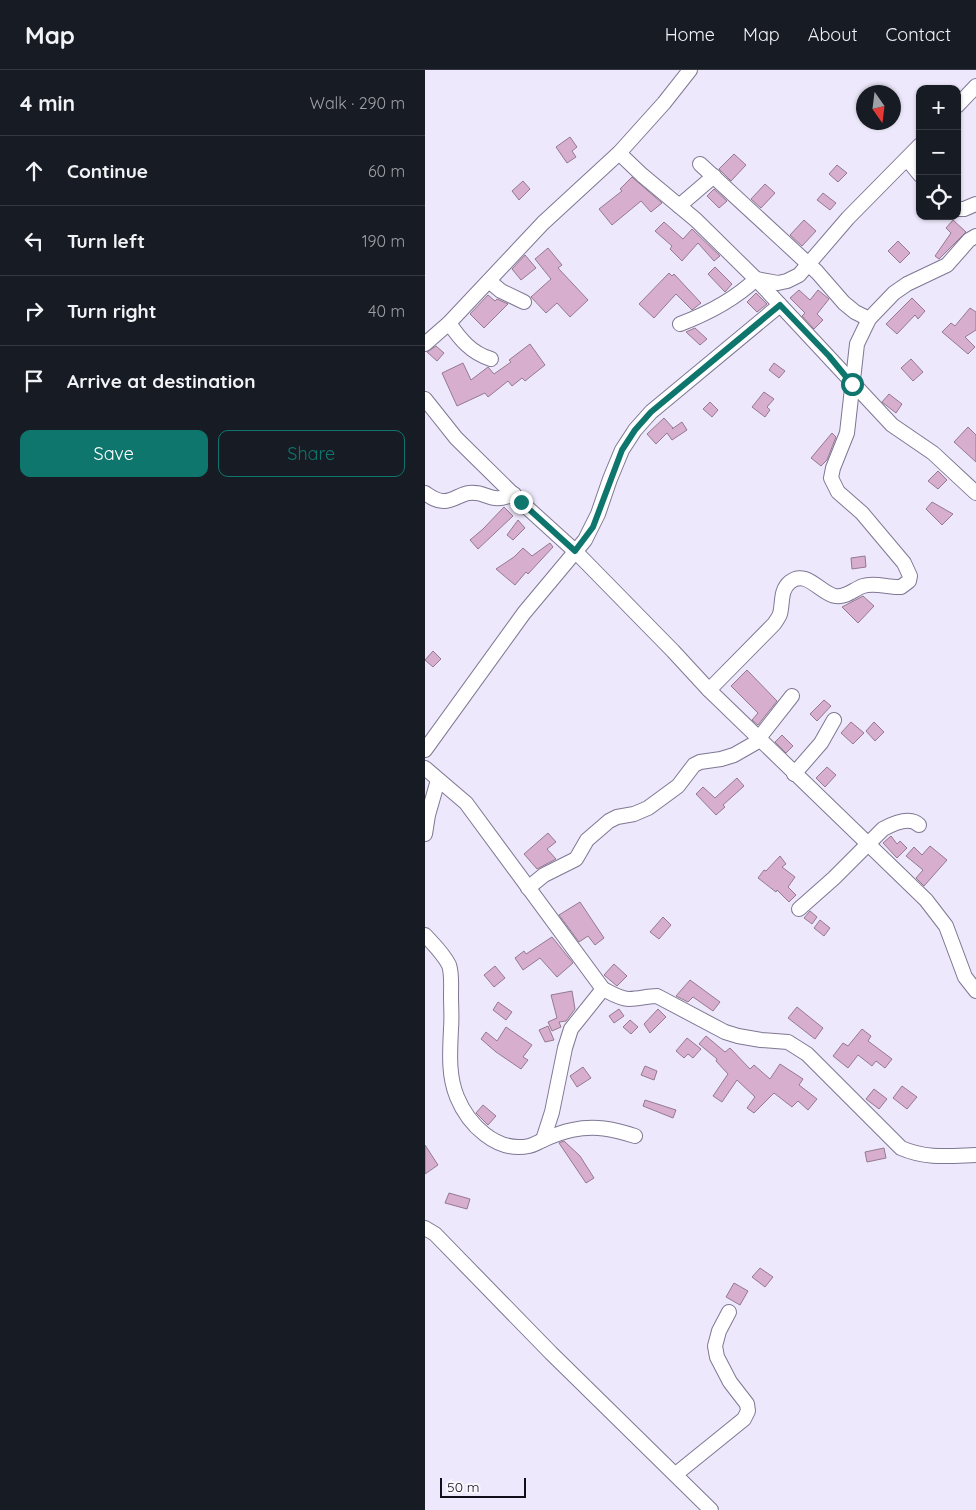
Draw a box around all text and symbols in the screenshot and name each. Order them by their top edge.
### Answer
text: Map [25,20,75,50]
text: Home [665,23,715,46]
text: Map [743,23,780,46]
text: About [808,23,858,46]
text: Contact [886,23,951,46]
north arrow [856,85,901,130]
map controls [916,85,961,220]
button: + [916,85,961,130]
text: 4 min [20,90,75,116]
text: Walk · 290 m [310,93,405,113]
button: − [916,130,961,175]
icon: ahead [20,157,48,185]
text: Continue [67,159,148,183]
text: 60 m [368,161,405,181]
button: locate [916,175,961,220]
icon: left [20,227,48,255]
text: Turn left [67,229,145,253]
text: 190 m [362,231,405,251]
icon: right [20,297,48,325]
text: Turn right [67,299,156,323]
text: 40 m [368,301,405,321]
icon: arrive [20,367,48,395]
text: Arrive at destination [67,369,256,393]
route start [841,373,864,396]
button: Save [20,430,208,477]
button: Share [218,430,405,477]
route end [510,491,533,514]
scale bar [440,1475,526,1498]
text: 50 m [447,1478,480,1496]

